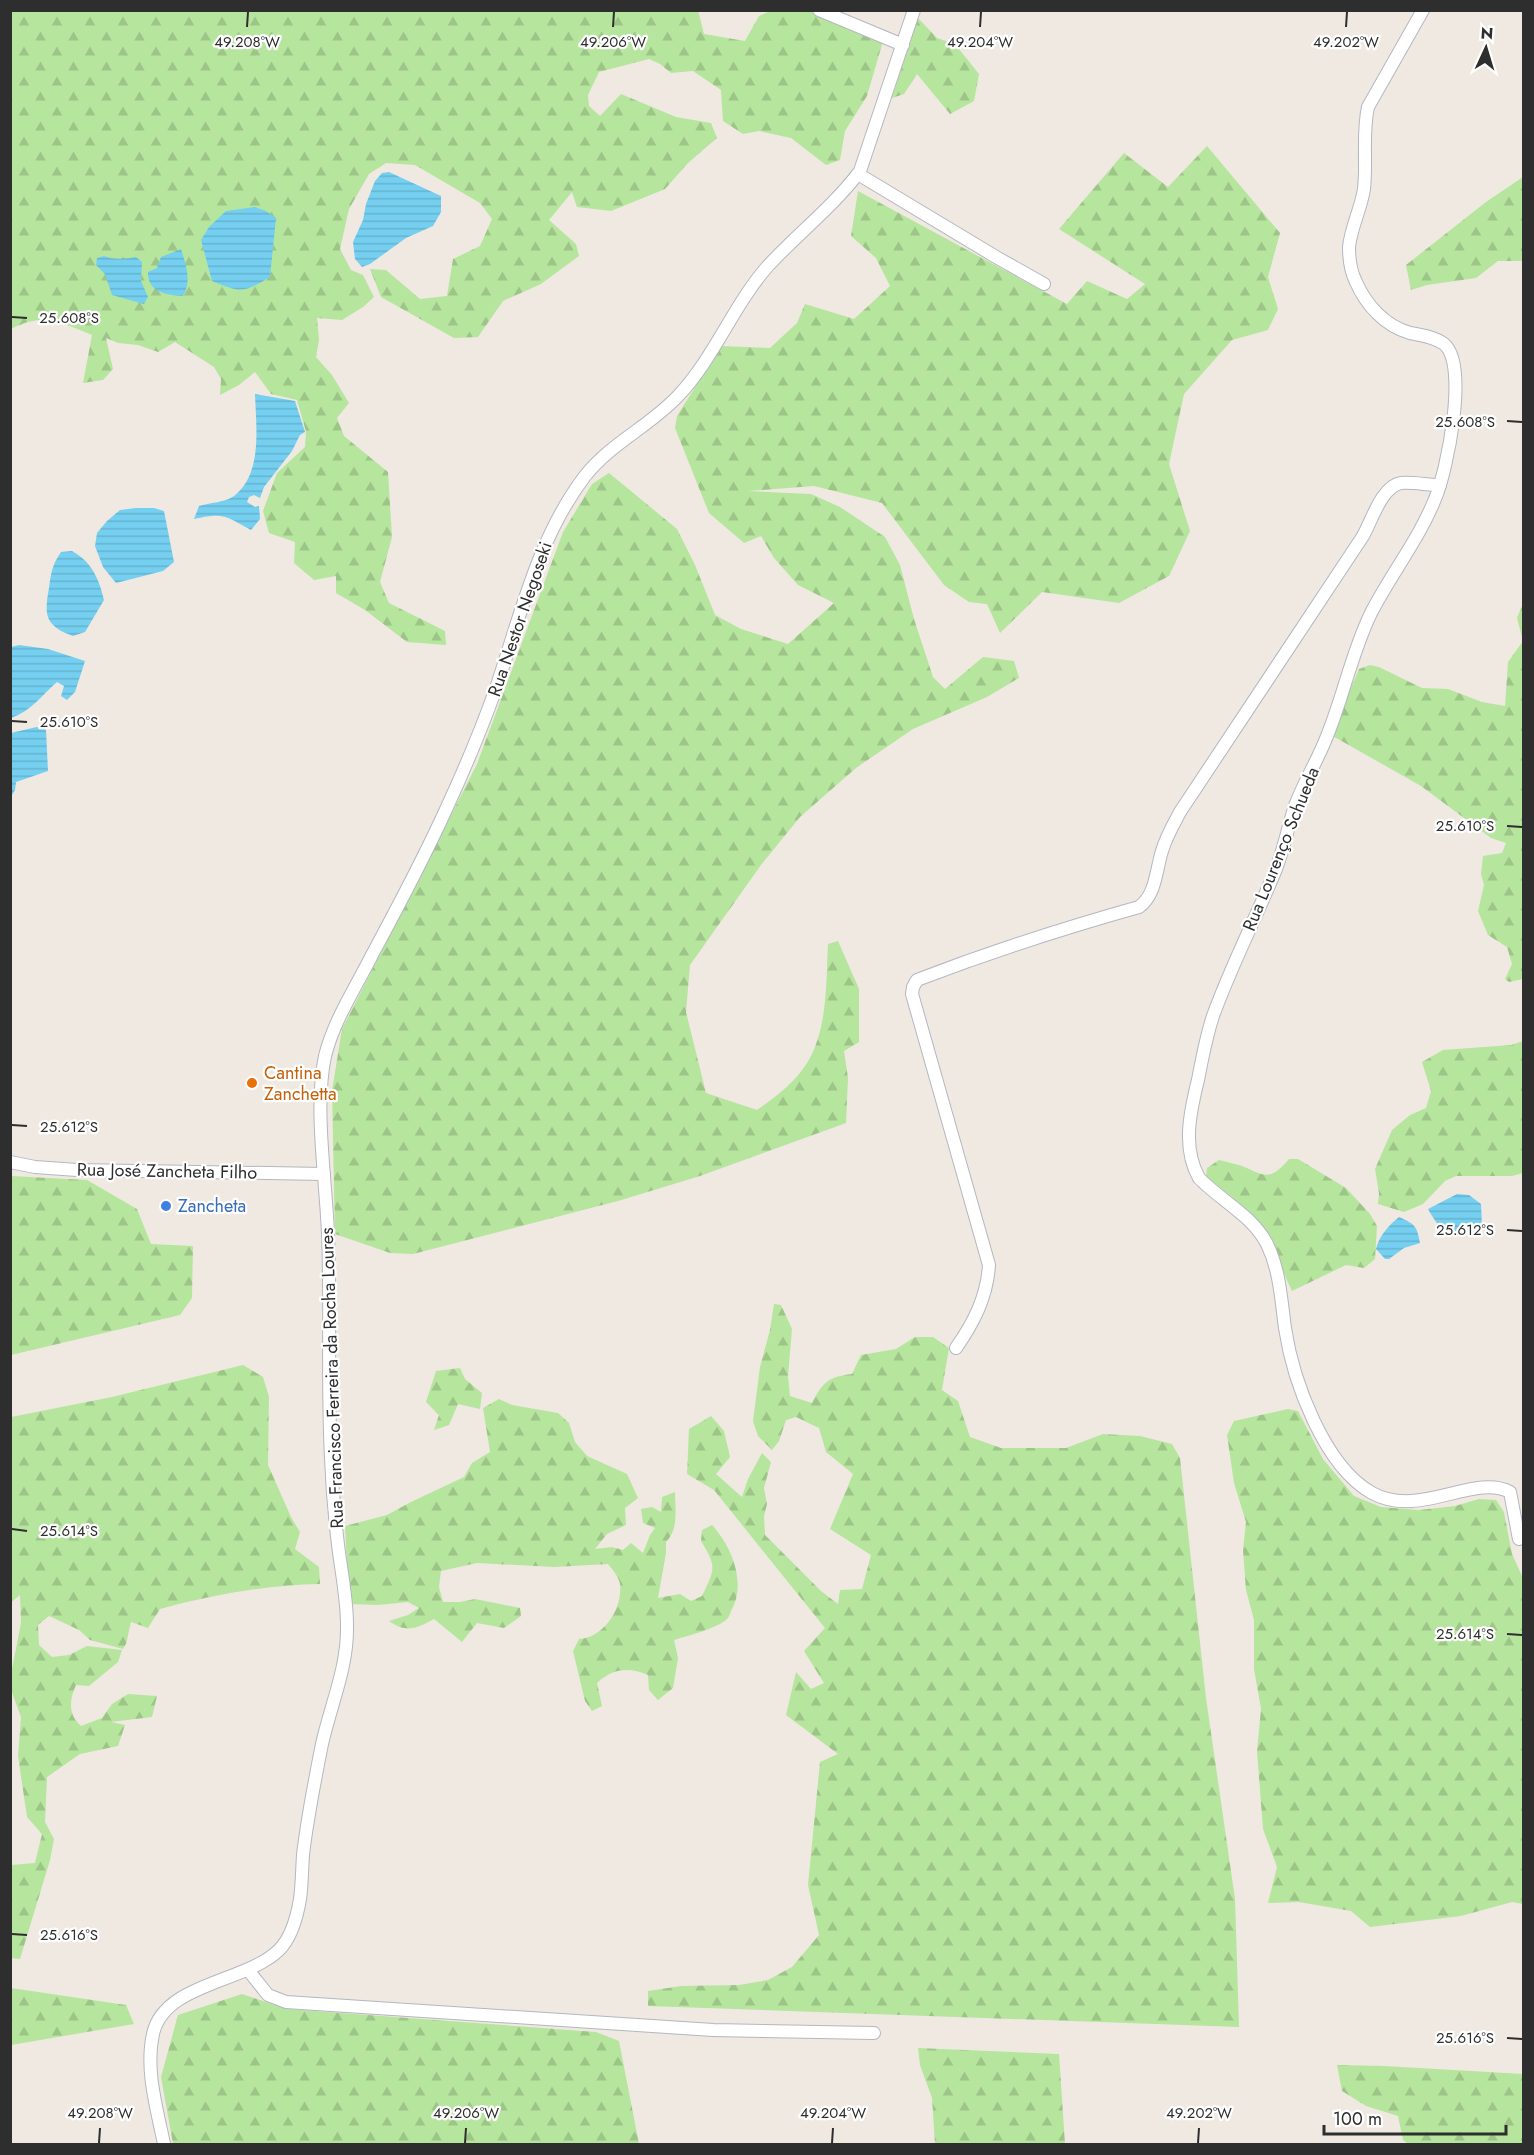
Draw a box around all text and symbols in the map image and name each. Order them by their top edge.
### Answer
north arrow [1456,18,1516,78]
text: N [1480,22,1494,45]
text: 49.208°W [214,31,280,53]
text: 49.206°W [580,31,646,53]
text: 49.204°W [947,31,1013,53]
text: 49.202°W [1313,31,1379,53]
text: 25.608°S [39,307,99,329]
text: 25.608°S [1435,411,1495,433]
street label: Rua Nestor Negoseki [481,538,559,700]
text: 25.610°S [40,711,98,733]
street label: Rua Lourenço Schueda [1236,763,1326,935]
text: 25.610°S [1436,815,1494,837]
place label: Cantina Zanchetta [264,1060,337,1107]
marker: Cantina Zanchetta [245,1076,259,1090]
text: 25.612°S [40,1116,98,1138]
street label: Rua José Zancheta Filho [77,1156,258,1186]
place label: Zancheta [178,1193,246,1219]
marker: Zancheta [159,1199,173,1213]
text: 25.612°S [1436,1219,1494,1241]
street label: Rua Francisco Ferreira da Rocha Loures [314,1227,350,1529]
text: 25.614°S [40,1520,98,1542]
text: 25.614°S [1436,1623,1494,1645]
text: 25.616°S [40,1924,98,1946]
text: 25.616°S [1436,2027,1494,2049]
scale bar [1324,2098,1506,2136]
text: 49.208°W [67,2102,133,2124]
text: 49.206°W [433,2102,499,2124]
text: 49.204°W [800,2102,866,2124]
text: 49.202°W [1166,2102,1232,2124]
text: 100 m [1333,2106,1382,2132]

